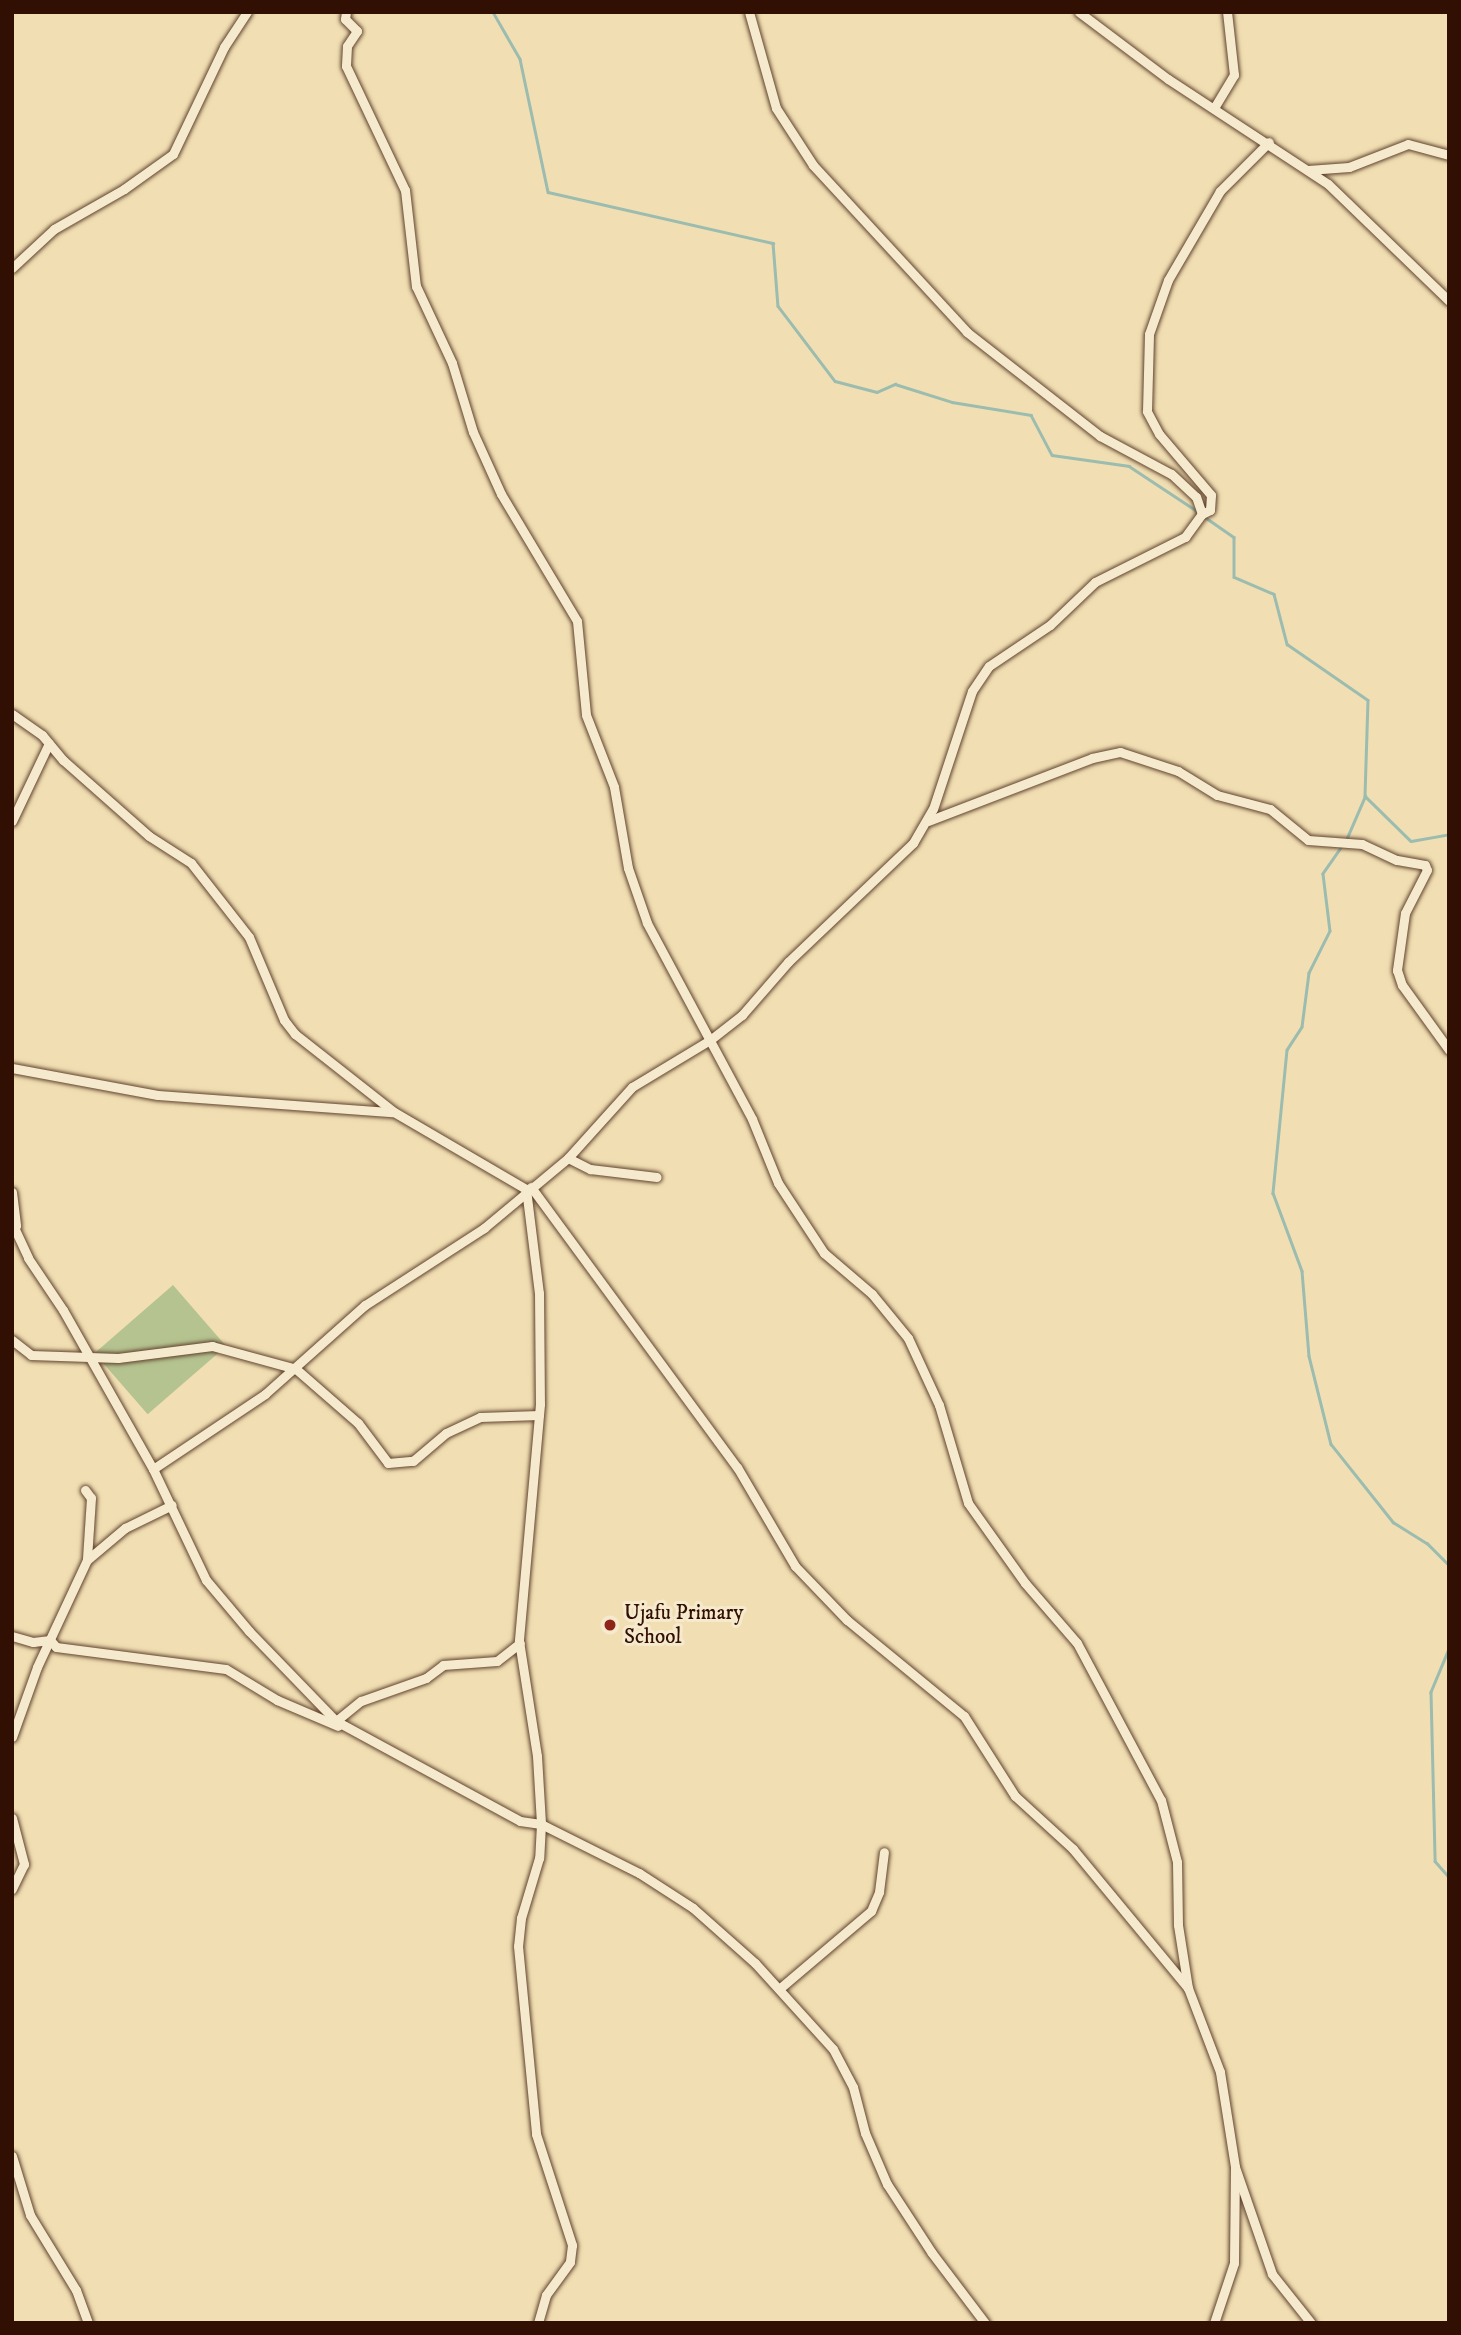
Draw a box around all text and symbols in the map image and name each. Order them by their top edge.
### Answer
place label: Ujafu Primary School [624,1600,743,1650]
marker: Ujafu Primary School [602,1617,618,1633]

